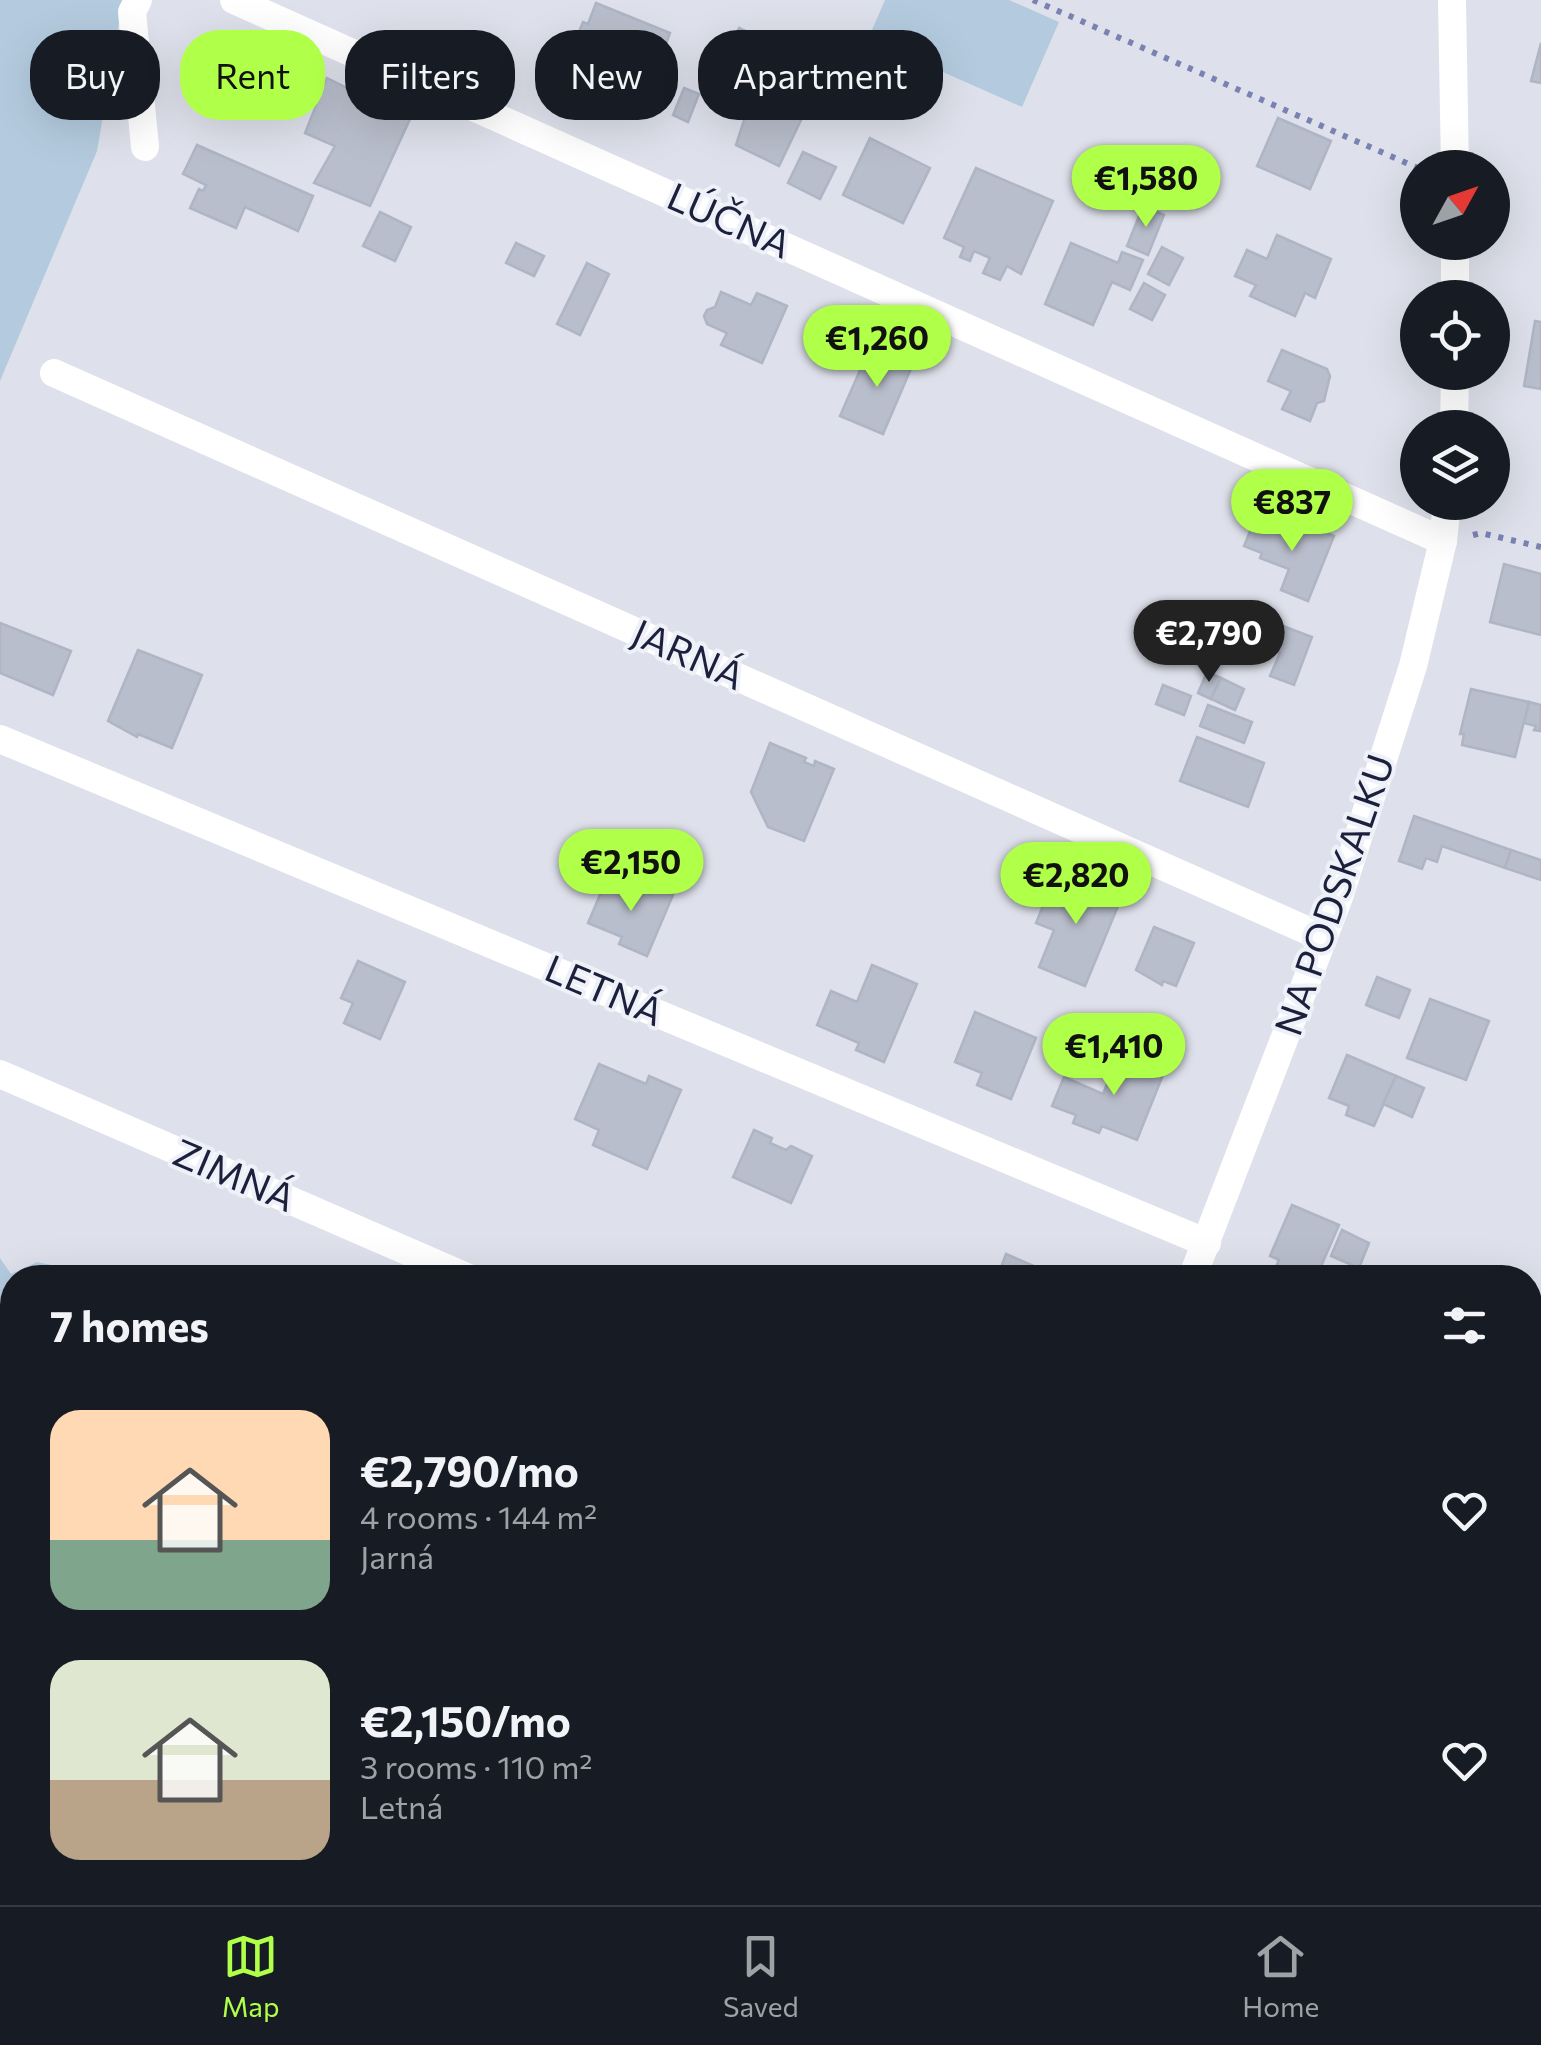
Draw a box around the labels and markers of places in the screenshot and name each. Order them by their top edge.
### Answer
pin: €1,580 [1065,145,1227,230]
pin: €1,260 [796,305,958,390]
pin: €837 [1233,469,1351,554]
pin: €2,790 [1128,600,1290,685]
pin: €2,150 [550,829,712,914]
pin: €2,820 [995,842,1157,927]
pin: €1,410 [1033,1013,1195,1098]

